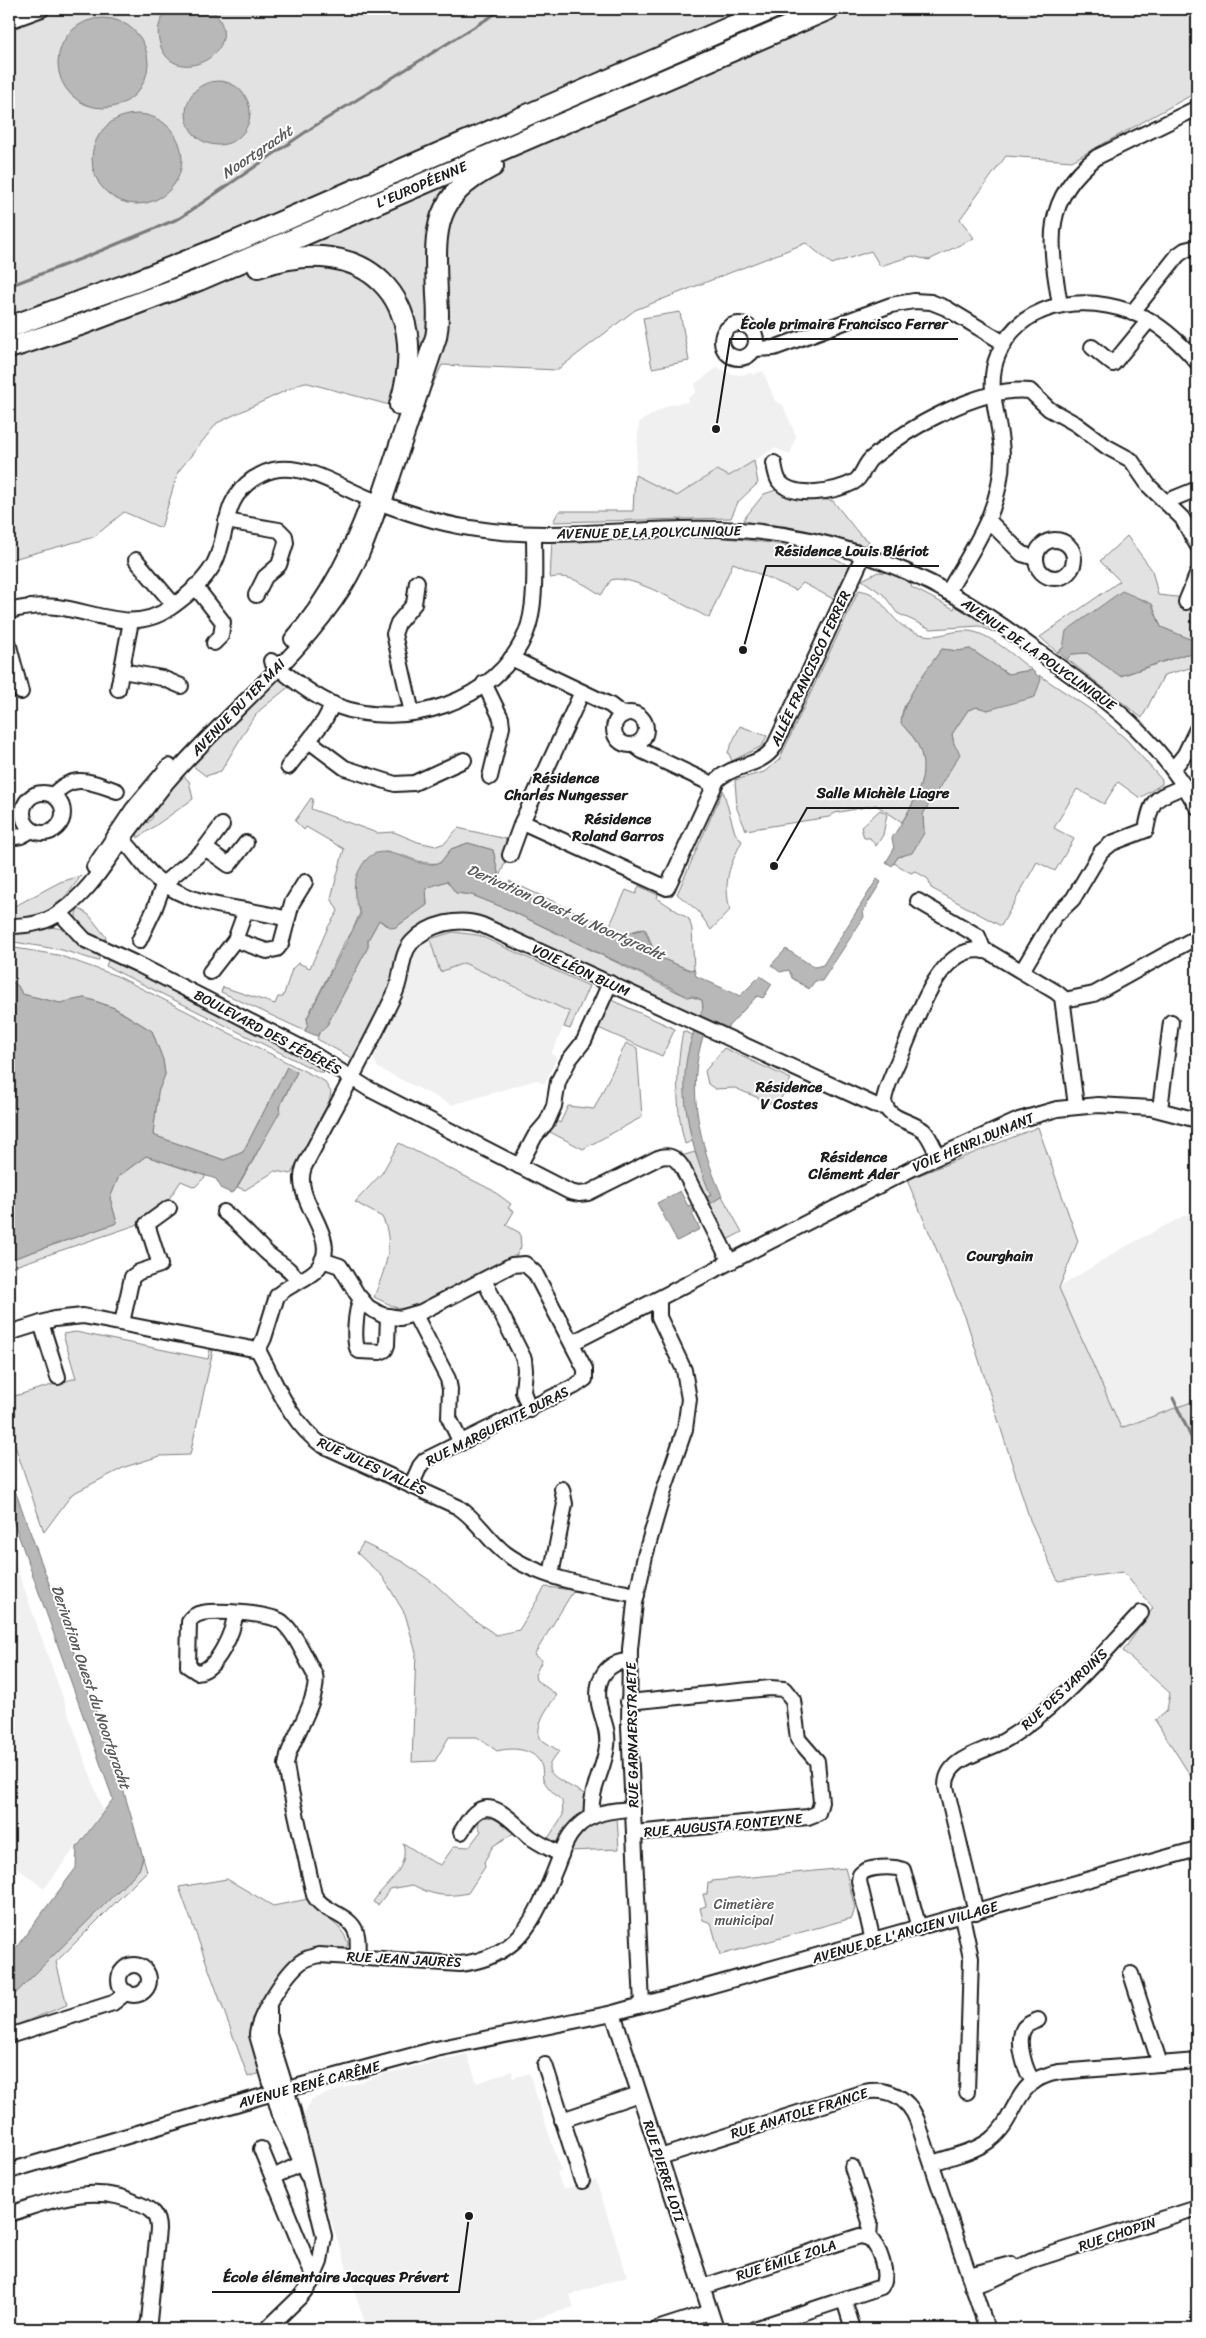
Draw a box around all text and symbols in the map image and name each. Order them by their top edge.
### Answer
water label: Noortgracht [216,118,299,186]
street label: L'EUROPÉENNE [372,154,472,215]
callout: École primaire Francisco Ferrer [730,309,958,339]
text: École primaire Francisco Ferrer [740,311,950,337]
street label: AVENUE DE LA POLYCLINIQUE [556,518,743,547]
callout: Résidence Louis Blériot [766,536,939,566]
text: Résidence Louis Blériot [774,538,929,564]
street label: ALLÉE FRANCISCO FERRER [763,586,858,751]
street label: AVENUE DE LA POLYCLINIQUE [955,591,1122,718]
street label: AVENUE DU 1ER MAI [184,652,292,763]
district label: Résidence Charles Nungesser [503,765,629,808]
callout: Salle Michèle Liagre [807,778,959,808]
text: Salle Michèle Liagre [815,780,950,806]
district label: Résidence Roland Garros [571,806,665,849]
water label: Derivation Ouest du Noortgracht [463,857,670,968]
street label: VOIE LÉON BLUM [528,937,635,1004]
street label: BOULEVARD DES FÉDÉRÉS [189,983,346,1082]
district label: Résidence V Costes [755,1074,823,1117]
street label: VOIE HENRI DUNANT [908,1105,1040,1179]
district label: Résidence Clément Ader [808,1144,901,1187]
district label: Courghain [966,1243,1034,1269]
street label: RUE MARGUERITE DURAS [421,1379,574,1473]
street label: RUE JULES VALLÈS [313,1430,431,1503]
water label: Derivation Ouest du Noortgracht [44,1581,139,1794]
street label: RUE DES JARDINS [1015,1642,1114,1737]
street label: RUE GARNAERSTRAETE [619,1661,646,1808]
street label: RUE AUGUSTA FONTEYNE [643,1806,805,1845]
park label: Cimetière municipal [714,1892,774,1933]
street label: AVENUE DE L'ANCIEN VILLAGE [808,1894,1002,1971]
street label: RUE JEAN JAURÈS [346,1944,462,1975]
street label: AVENUE RENÉ CARÊME [235,2053,384,2116]
street label: RUE ANATOLE FRANCE [727,2080,872,2146]
street label: RUE PIERRE LOTI [635,2117,692,2227]
street label: RUE CHOPIN [1075,2210,1160,2259]
street label: RUE ÉMILE ZOLA [733,2233,840,2288]
callout: École élémentaire Jacques Prévert [212,2262,459,2292]
text: École élémentaire Jacques Prévert [223,2264,450,2290]

